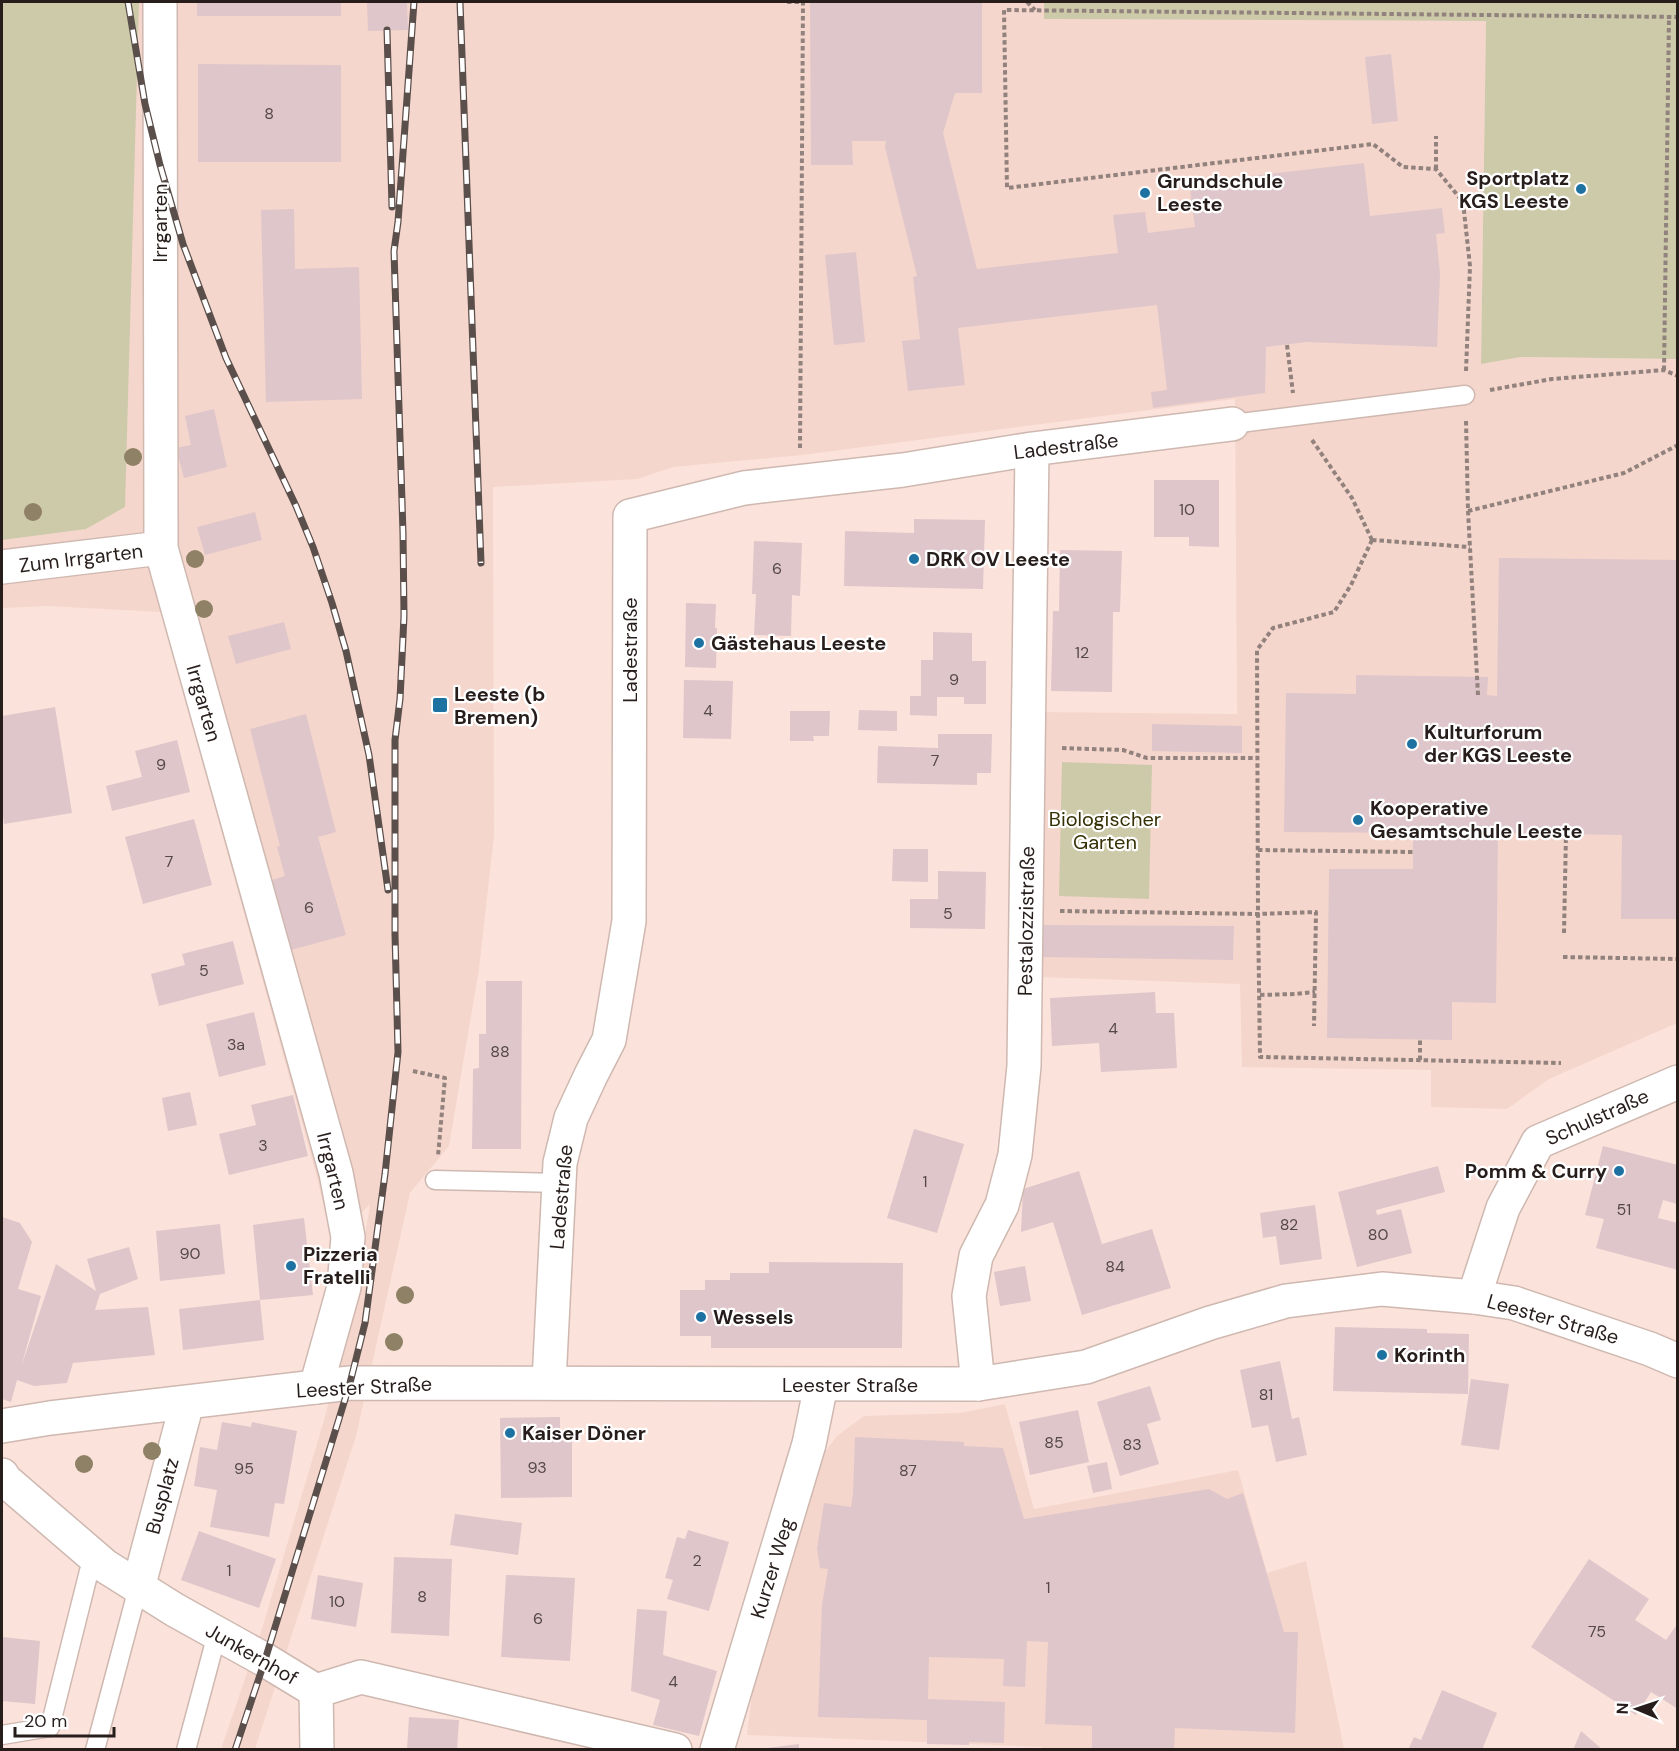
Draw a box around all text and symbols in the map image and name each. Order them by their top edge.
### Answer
house number: 8 [264,103,274,124]
place label: Sportplatz KGS Leeste [1459,165,1569,214]
place label: Grundschule Leeste [1157,168,1283,217]
marker: Sportplatz KGS Leeste [1574,182,1588,196]
street label: Irrgarten [147,183,173,263]
marker: Grundschule Leeste [1138,186,1152,200]
street label: Ladestraße [1012,427,1120,465]
house number: 10 [1179,499,1195,520]
street label: Zum Irrgarten [18,538,144,578]
place label: DRK OV Leeste [926,546,1070,572]
marker: DRK OV Leeste [907,552,921,566]
house number: 6 [772,558,782,579]
street label: Ladestraße [617,597,643,703]
place label: Gästehaus Leeste [711,630,886,656]
marker: Gästehaus Leeste [692,636,706,650]
house number: 12 [1075,642,1089,663]
street label: Irrgarten [181,661,227,745]
house number: 9 [949,669,959,690]
place label: Leeste (b Bremen) [454,681,545,730]
marker: Leeste (b Bremen) [431,696,449,714]
house number: 4 [703,700,713,721]
place label: Kulturforum der KGS Leeste [1424,719,1572,768]
marker: Kulturforum der KGS Leeste [1405,737,1419,751]
house number: 7 [931,750,939,771]
house number: 9 [156,754,166,775]
place label: Kooperative Gesamtschule Leeste [1370,795,1583,844]
park label: Biologischer Garten [1049,806,1161,855]
marker: Kooperative Gesamtschule Leeste [1351,813,1365,827]
street label: Pestalozzistraße [1012,846,1040,996]
house number: 7 [165,851,173,872]
house number: 6 [304,897,314,918]
house number: 5 [943,903,953,924]
house number: 5 [199,960,209,981]
house number: 4 [1108,1018,1118,1039]
house number: 3a [227,1034,245,1055]
house number: 88 [490,1041,510,1062]
street label: Schulstraße [1541,1083,1653,1151]
street label: Irrgarten [311,1129,355,1213]
house number: 3 [258,1135,268,1156]
street label: Ladestraße [543,1143,579,1251]
place label: Pomm & Curry [1465,1158,1607,1184]
marker: Pomm & Curry [1612,1164,1626,1178]
house number: 1 [923,1171,928,1192]
house number: 51 [1617,1199,1631,1220]
house number: 82 [1280,1214,1298,1235]
house number: 80 [1368,1224,1388,1245]
place label: Pizzeria Fratelli [303,1241,378,1290]
house number: 90 [180,1243,201,1264]
house number: 84 [1105,1256,1125,1277]
marker: Pizzeria Fratelli [284,1259,298,1273]
street label: Leester Straße [1484,1288,1622,1350]
place label: Wessels [713,1304,794,1330]
marker: Wessels [694,1310,708,1324]
place label: Korinth [1394,1342,1465,1368]
marker: Korinth [1375,1348,1389,1362]
street label: Leester Straße [295,1370,433,1404]
street label: Leester Straße [782,1372,918,1398]
house number: 81 [1259,1384,1273,1405]
place label: Kaiser Döner [522,1420,646,1446]
marker: Kaiser Döner [503,1426,517,1440]
house number: 85 [1044,1432,1064,1453]
house number: 83 [1122,1434,1142,1455]
street label: Busplatz [139,1455,185,1537]
house number: 93 [527,1457,547,1478]
house number: 95 [234,1458,254,1479]
house number: 87 [899,1460,917,1481]
street label: Kurzer Weg [744,1514,800,1622]
house number: 2 [692,1550,702,1571]
house number: 1 [227,1560,232,1581]
house number: 1 [1046,1577,1051,1598]
house number: 8 [417,1586,427,1607]
house number: 10 [329,1591,345,1612]
house number: 6 [533,1608,543,1629]
street label: Junkernhof [201,1617,303,1691]
house number: 75 [1588,1621,1606,1642]
house number: 4 [668,1671,678,1692]
north arrow [1607,1679,1667,1739]
scale bar [15,1700,114,1738]
text: N [1612,1702,1633,1715]
text: 20 m [24,1709,67,1733]

